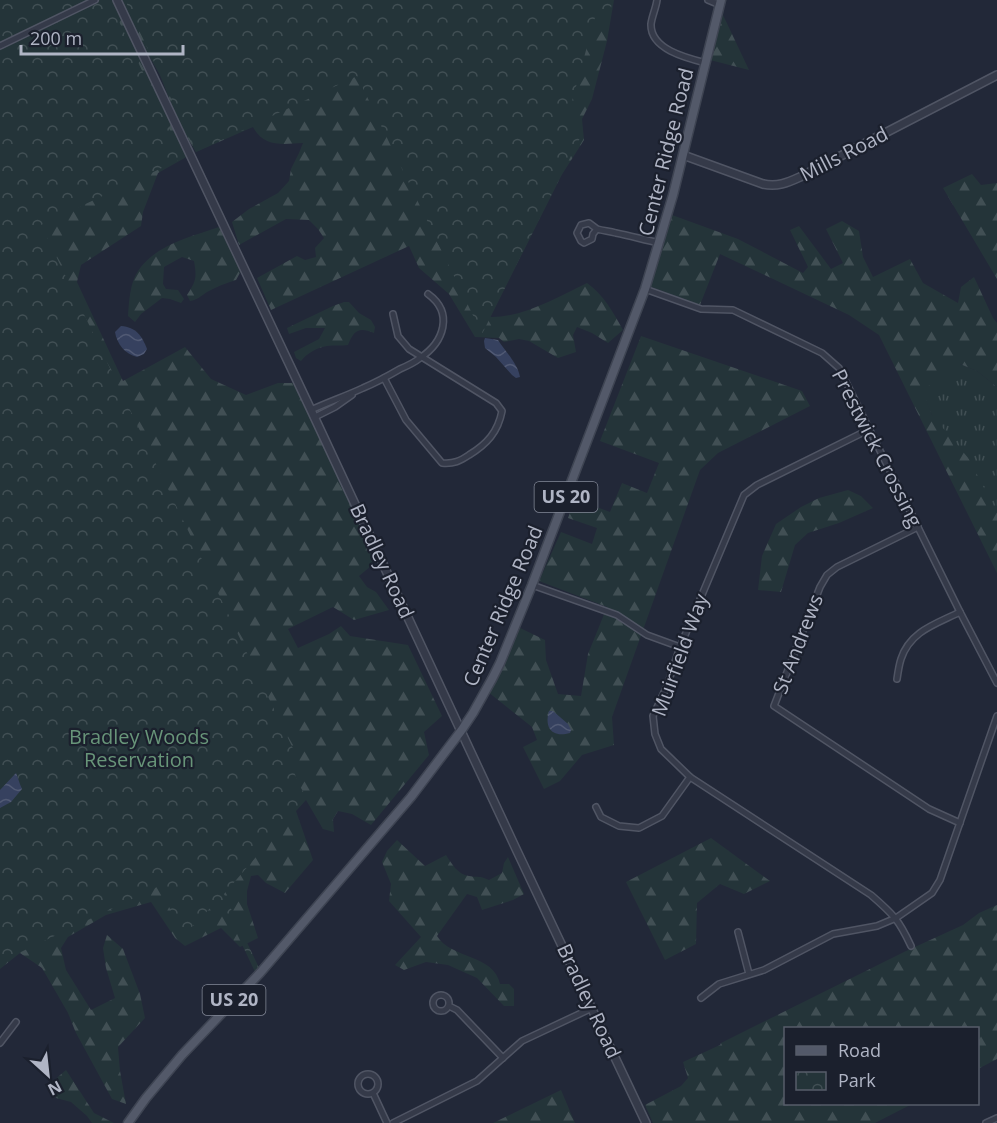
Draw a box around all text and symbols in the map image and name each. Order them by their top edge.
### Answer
scale bar [21,18,183,56]
text: 200 m [30,26,82,50]
street label: Center Ridge Road [632,65,699,239]
street label: Mills Road [795,120,892,187]
street label: Prestwick Crossing [826,364,929,532]
road number: US 20 [534,482,598,512]
street label: Bradley Road [344,499,421,623]
street label: Center Ridge Road [456,521,549,690]
street label: Muirfield Way [645,589,715,720]
street label: St Andrews [766,590,829,698]
park label: Bradley Woods Reservation [69,723,209,773]
street label: Bradley Road [551,939,628,1063]
road number: US 20 [202,985,266,1015]
legend [784,1027,979,1105]
text: Road [838,1038,881,1062]
north arrow [18,1045,78,1105]
text: Park [838,1068,876,1092]
text: N [44,1076,66,1101]

